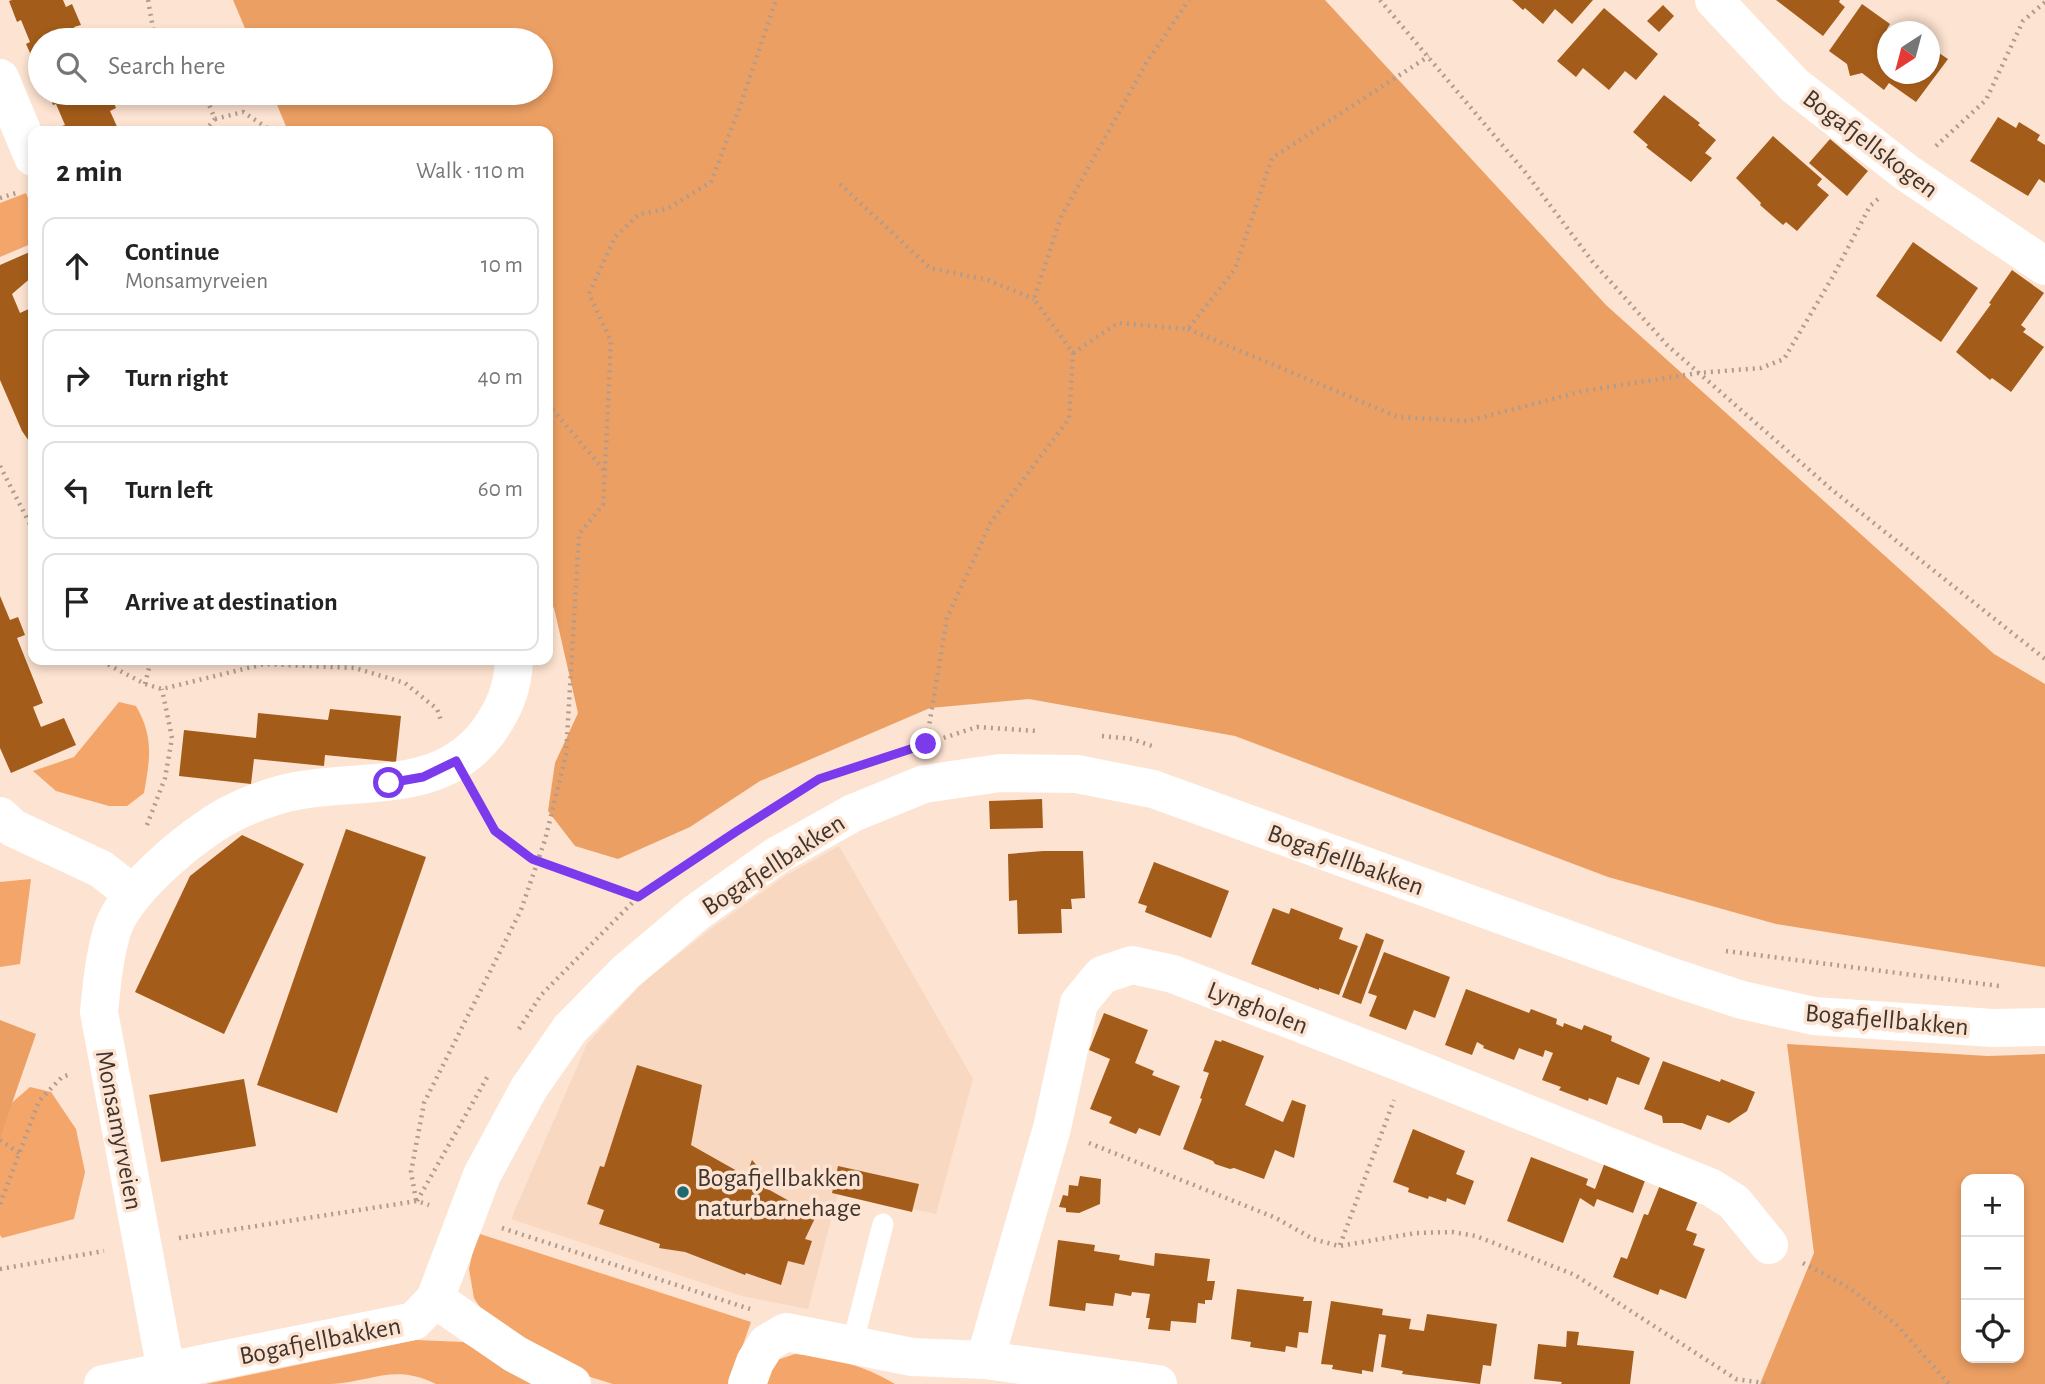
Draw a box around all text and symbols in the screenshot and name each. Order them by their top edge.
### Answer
north arrow [1877,21,1940,84]
search box [28,28,553,105]
icon: search [52,48,90,86]
text: Search here [108,53,226,79]
street label: Bogafjellskogen [1798,85,1943,203]
text: 2 min [56,157,123,187]
text: Walk · 110 m [416,160,525,183]
text: Continue [125,239,220,265]
icon: ahead [58,247,96,285]
text: 10 m [481,254,523,277]
text: Monsamyrveien [125,270,268,293]
icon: right [58,359,96,397]
text: Turn right [125,365,228,391]
text: 40 m [478,366,523,389]
icon: left [58,471,96,509]
text: Turn left [125,477,213,503]
text: 60 m [478,478,523,501]
icon: arrive [58,583,96,621]
text: Arrive at destination [125,589,338,615]
route end [910,728,941,759]
route start [373,767,404,798]
street label: Bogafjellbakken [698,809,849,920]
street label: Bogafjellbakken [1264,820,1427,900]
street label: Lyngholen [1204,977,1312,1039]
street label: Bogafjellbakken [1804,1000,1970,1040]
street label: Monsamyrveien [91,1048,147,1212]
place label: Bogafjellbakken naturbarnehage [697,1165,861,1221]
map controls [1961,1174,2024,1363]
button: + [1961,1174,2024,1237]
marker: Bogafjellbakken naturbarnehage [675,1184,691,1200]
button: − [1961,1237,2024,1300]
button: locate [1961,1300,2024,1363]
street label: Bogafjellbakken [237,1313,403,1369]

